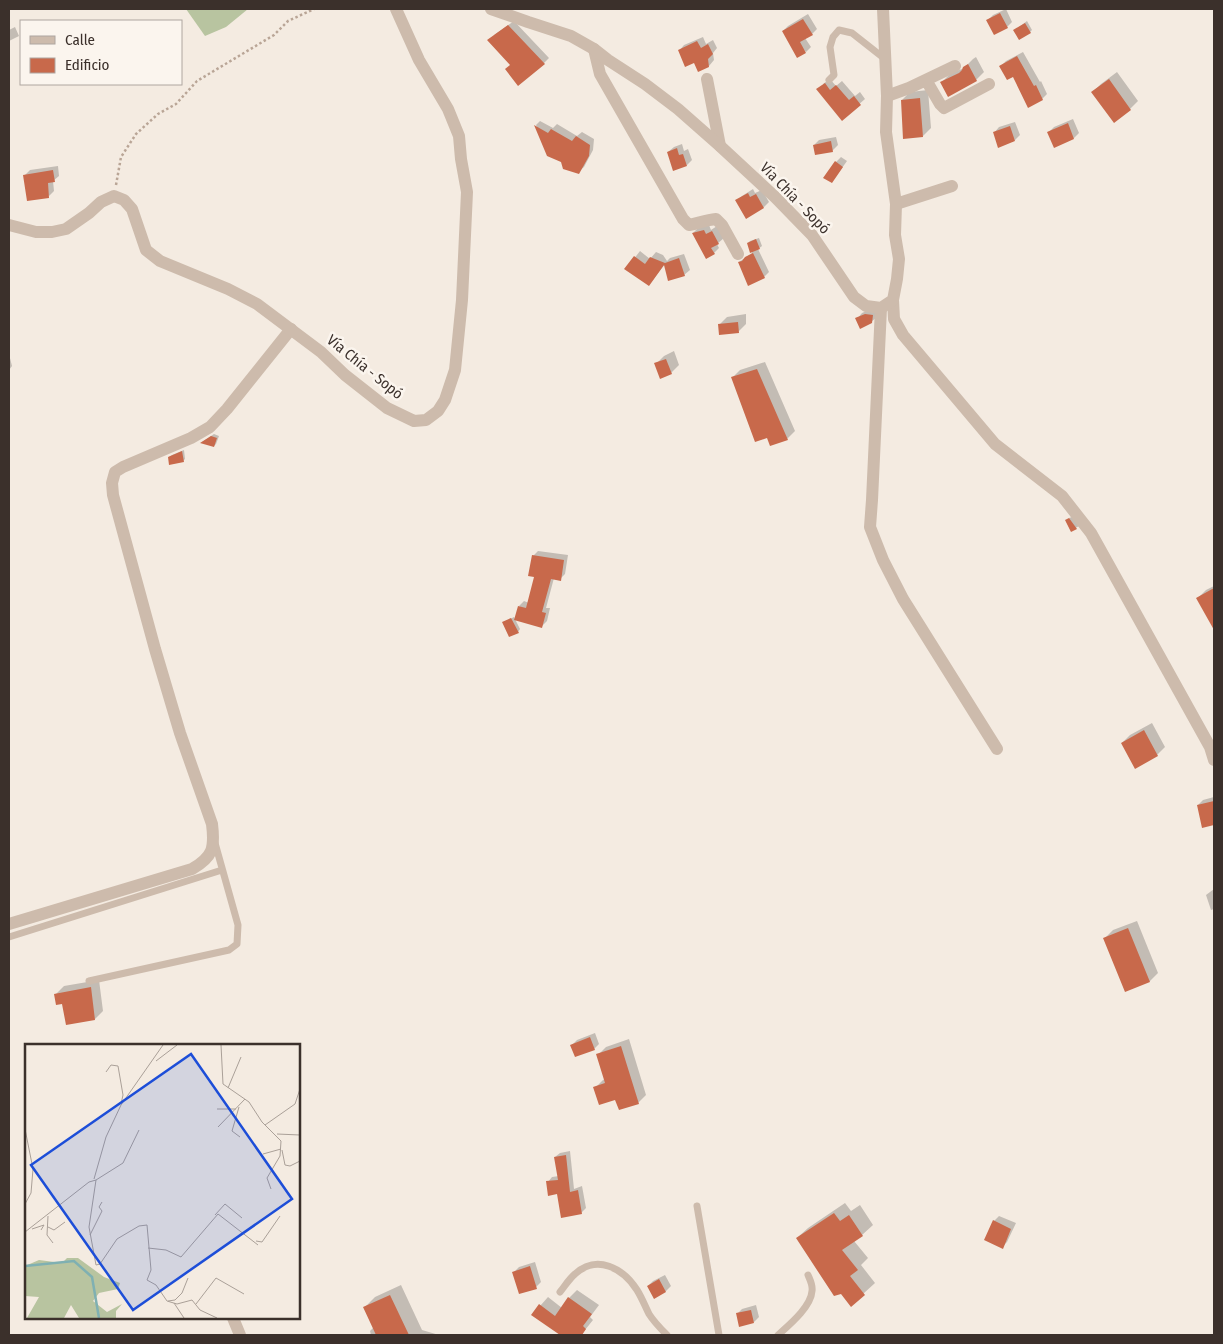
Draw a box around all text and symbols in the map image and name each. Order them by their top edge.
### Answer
legend [20,20,182,85]
text: Calle [65,31,95,49]
text: Edificio [65,56,110,74]
street label: Vía Chía - Sopó [756,158,834,238]
street label: Vía Chía - Sopó [323,331,407,403]
inset map [25,1044,300,1319]

